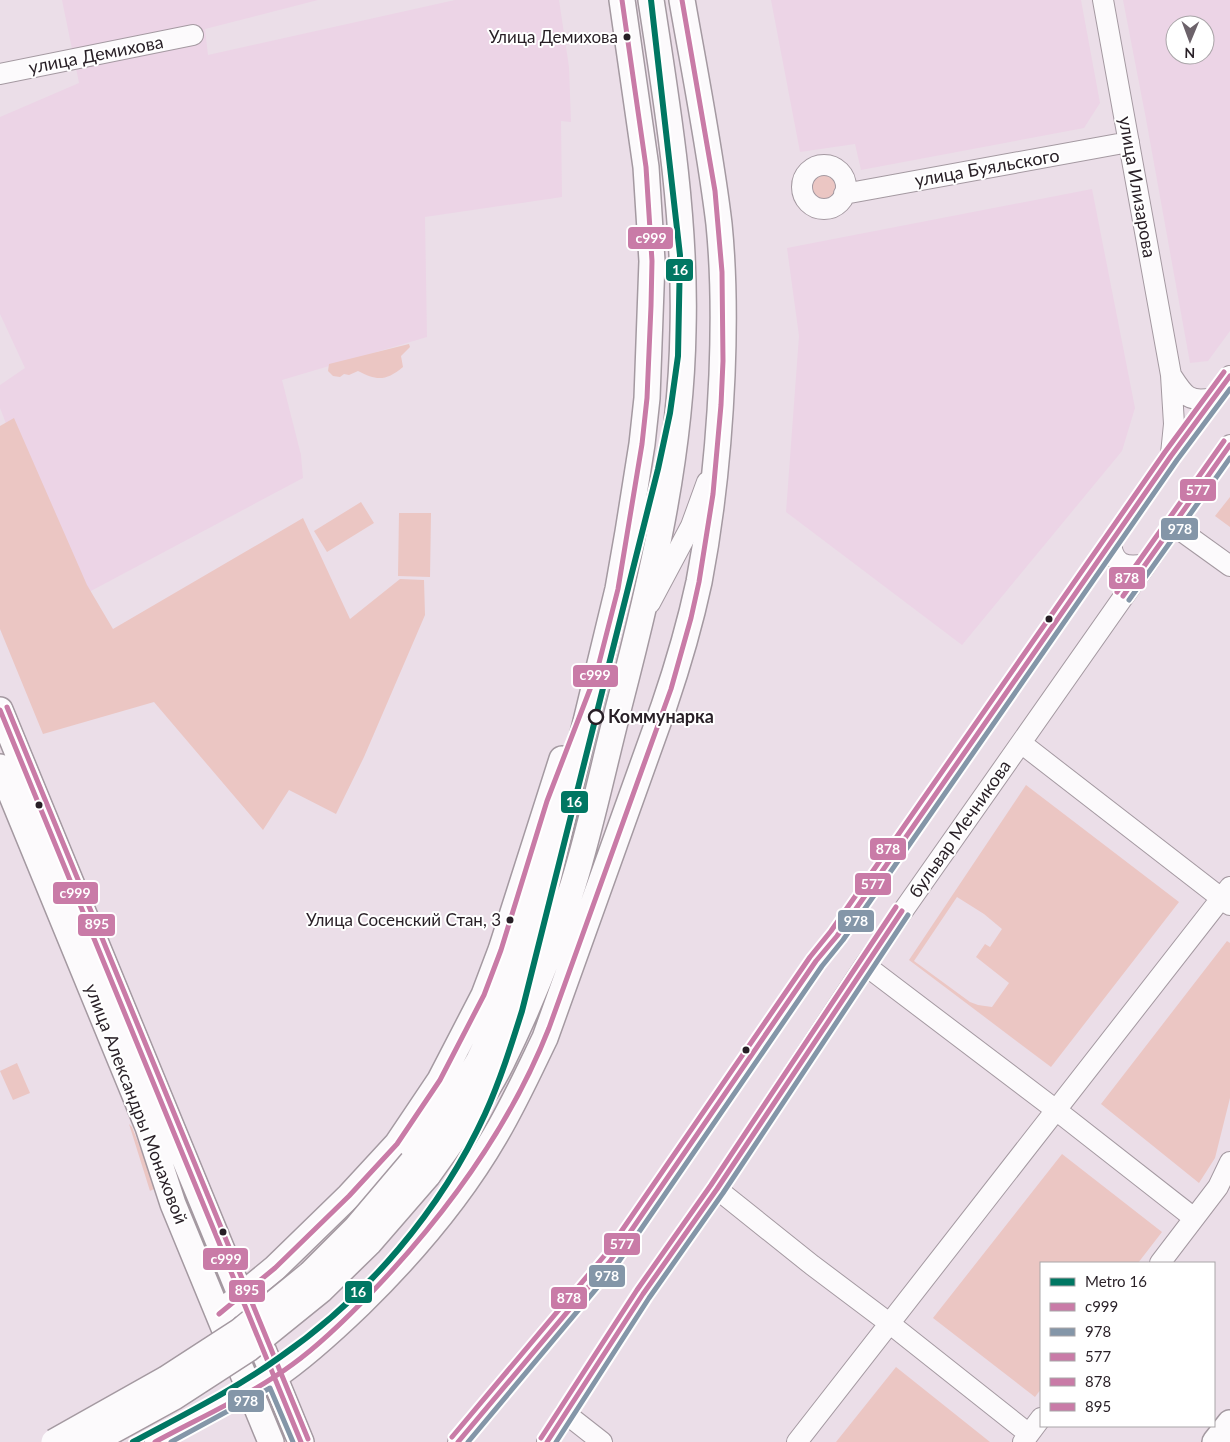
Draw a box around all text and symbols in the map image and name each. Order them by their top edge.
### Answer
north arrow [1165,15,1215,65]
place label: Улица Демихова [489,26,618,47]
street label: улица Демихова [27,30,165,78]
marker: Улица Демихова [622,32,632,42]
text: N [1184,45,1195,62]
street label: улица Илизарова [1115,114,1161,259]
street label: улица Буяльского [913,143,1061,191]
line badge: с999 [627,226,674,250]
text: с999 [635,229,667,246]
line badge: 16 [665,258,694,282]
text: 16 [672,261,688,278]
line badge: 577 [1179,478,1217,502]
text: 577 [1186,481,1210,498]
line badge: 978 [1160,517,1199,541]
text: 978 [1168,520,1192,537]
line badge: 878 [1108,566,1146,590]
text: 878 [1115,569,1139,586]
unlabelled marker [1044,614,1054,624]
line badge: с999 [572,664,619,688]
text: с999 [579,666,611,683]
place label: Коммунарка [608,705,714,727]
marker: Коммунарка [588,709,604,725]
street label: бульвар Мечникова [903,755,1015,902]
line badge: 16 [560,790,589,814]
text: 16 [566,793,582,810]
unlabelled marker [34,800,44,810]
line badge: 878 [869,837,907,861]
text: 878 [876,840,900,857]
line badge: 577 [854,872,892,896]
text: 577 [861,875,885,892]
line badge: с999 [52,881,99,905]
text: с999 [59,884,91,901]
place label: Улица Сосенский Стан, 3 [306,909,501,930]
line badge: 978 [837,909,875,933]
text: 978 [844,912,868,929]
line badge: 895 [77,913,116,937]
text: 895 [85,915,109,932]
marker: Улица Сосенский Стан, 3 [505,915,515,925]
street label: улица Александры Монаховой [81,980,193,1227]
unlabelled marker [741,1045,751,1055]
unlabelled marker [218,1227,228,1237]
line badge: 577 [603,1232,641,1256]
text: 577 [610,1235,634,1252]
line badge: с999 [202,1247,249,1271]
text: с999 [210,1250,242,1267]
legend [1040,1262,1215,1427]
line badge: 978 [588,1264,626,1288]
text: 978 [595,1267,619,1284]
text: Metro 16 [1085,1272,1147,1290]
line badge: 895 [228,1279,266,1303]
line badge: 16 [344,1280,373,1304]
text: 895 [235,1281,259,1298]
text: 16 [350,1283,366,1300]
line badge: 878 [550,1286,588,1310]
text: 878 [557,1289,581,1306]
text: с999 [1085,1297,1118,1315]
text: 978 [1085,1322,1111,1340]
text: 577 [1085,1347,1111,1365]
text: 878 [1085,1372,1111,1390]
line badge: 978 [227,1389,265,1413]
text: 978 [234,1392,258,1409]
text: 895 [1085,1397,1111,1415]

